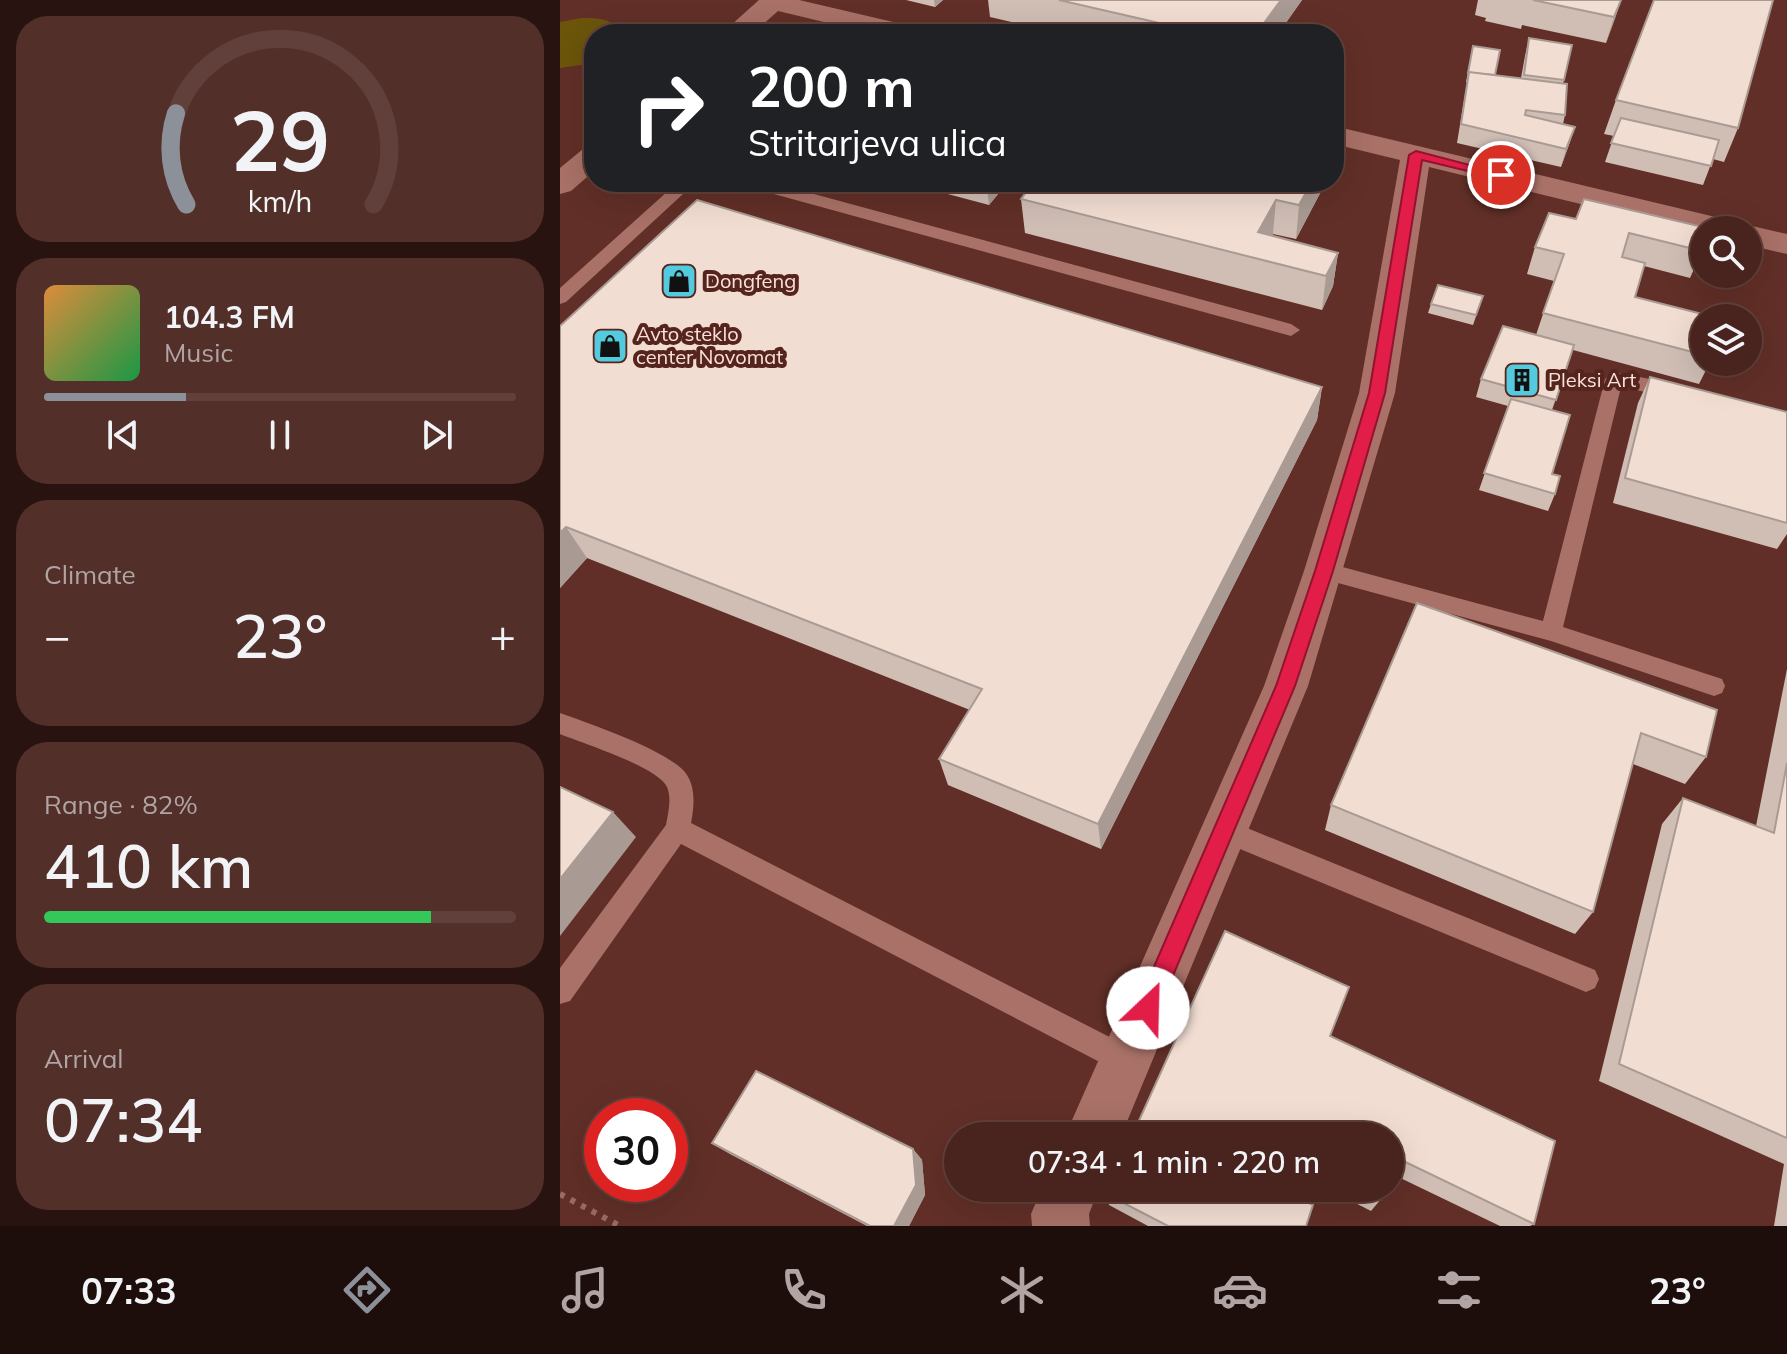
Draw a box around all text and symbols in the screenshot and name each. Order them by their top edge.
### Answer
text: 200 m [748,51,915,121]
icon: right [616,56,720,160]
text: 29 [230,87,330,192]
text: Stritarjeva ulica [748,120,1007,165]
pin [1467,141,1535,209]
icon: arrive [1479,153,1523,197]
text: km/h [248,183,312,219]
map controls [1690,216,1762,376]
button: search [1690,216,1762,288]
shop icon: Dongfeng [660,262,698,300]
place label: Dongfeng [705,268,796,293]
text: 104.3 FM [164,298,295,336]
button: layers [1690,304,1762,376]
place label: Avto steklo center Novomat [636,321,783,369]
shop icon: Avto steklo center Novomat [591,327,629,365]
text: Music [164,336,233,369]
building icon: Pleksi Art [1503,361,1541,399]
place label: Pleksi Art [1548,367,1636,392]
icon: previous [101,413,145,457]
icon: pause [258,413,302,457]
icon: next [415,413,459,457]
text: Climate [44,558,136,591]
text: 23° [233,598,327,673]
text: − [44,608,70,663]
text: + [490,608,516,663]
text: Range · 82% [44,788,198,821]
text: 410 km [44,828,253,903]
position arrow [1106,966,1190,1050]
text: Arrival [44,1042,124,1075]
text: 07:34 [44,1082,202,1157]
speed limit sign: 30 [584,1098,688,1202]
text: 07:34 · 1 min · 220 m [1028,1143,1320,1181]
icon: directions [339,1262,395,1318]
icon: music [557,1262,613,1318]
icon: phone [776,1262,832,1318]
icon: climate [994,1262,1050,1318]
icon: car [1212,1262,1268,1318]
icon: filters [1431,1262,1487,1318]
text: 07:33 [81,1268,177,1313]
text: 23° [1649,1268,1706,1313]

